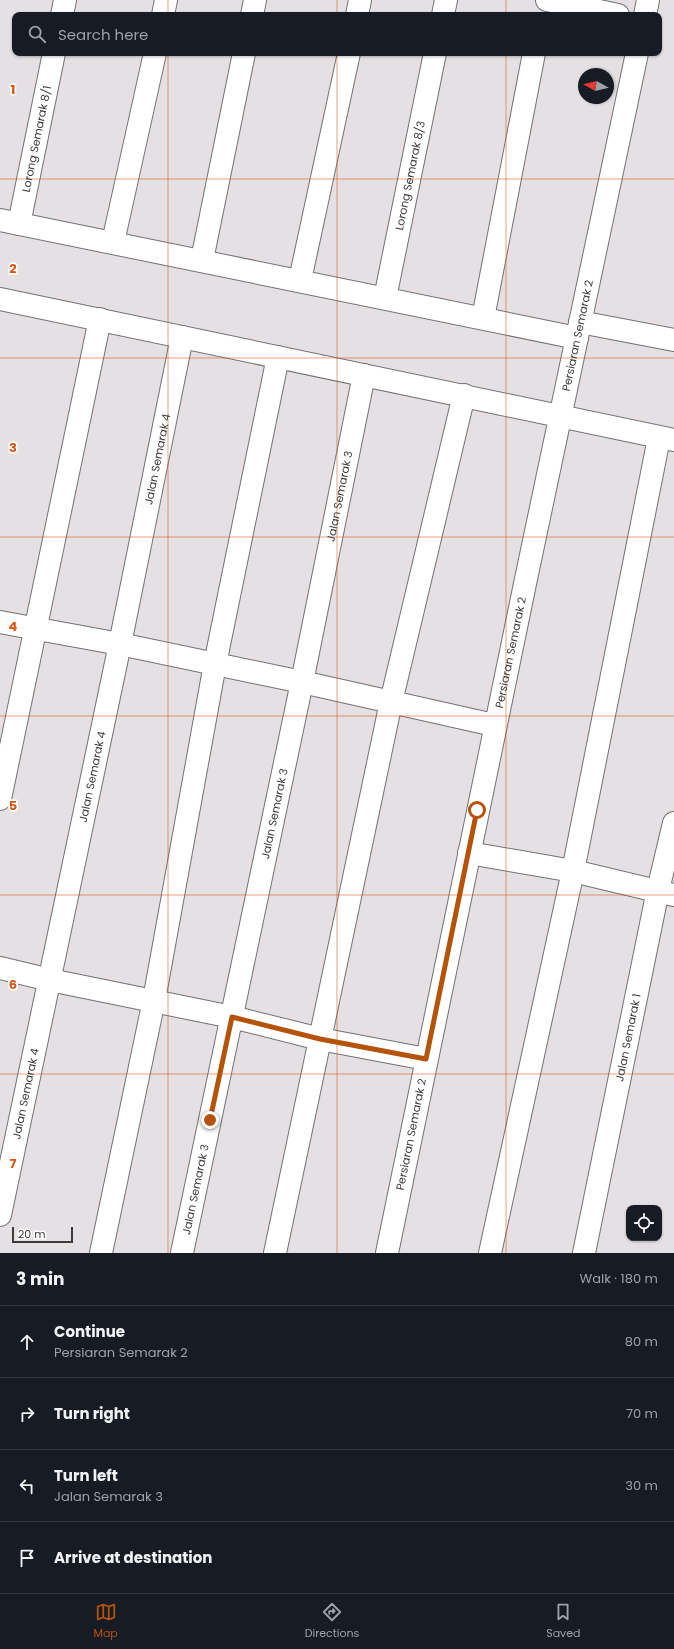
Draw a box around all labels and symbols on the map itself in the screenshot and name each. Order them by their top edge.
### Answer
north arrow [578,68,614,104]
text: 1 [11,80,15,99]
street label: Lorong Semarak 8/1 [18,84,55,193]
street label: Lorong Semarak 8/3 [391,119,429,232]
text: 2 [9,259,17,278]
street label: Persiaran Semarak 2 [558,279,597,393]
street label: Jalan Semarak 4 [140,412,174,506]
text: 3 [9,438,17,457]
street label: Jalan Semarak 3 [323,449,356,543]
street label: Persiaran Semarak 2 [491,595,530,710]
text: 4 [9,617,18,636]
street label: Jalan Semarak 4 [75,730,110,824]
street label: Jalan Semarak 3 [257,767,292,860]
text: 5 [9,796,17,815]
route start [468,801,486,819]
text: 6 [9,975,17,994]
street label: Jalan Semarak 1 [611,992,645,1083]
street label: Jalan Semarak 4 [8,1047,43,1141]
street label: Persiaran Semarak 2 [392,1077,430,1191]
route end [201,1111,219,1129]
street label: Jalan Semarak 3 [178,1143,213,1236]
text: 7 [10,1154,17,1173]
scale bar [12,1225,73,1244]

